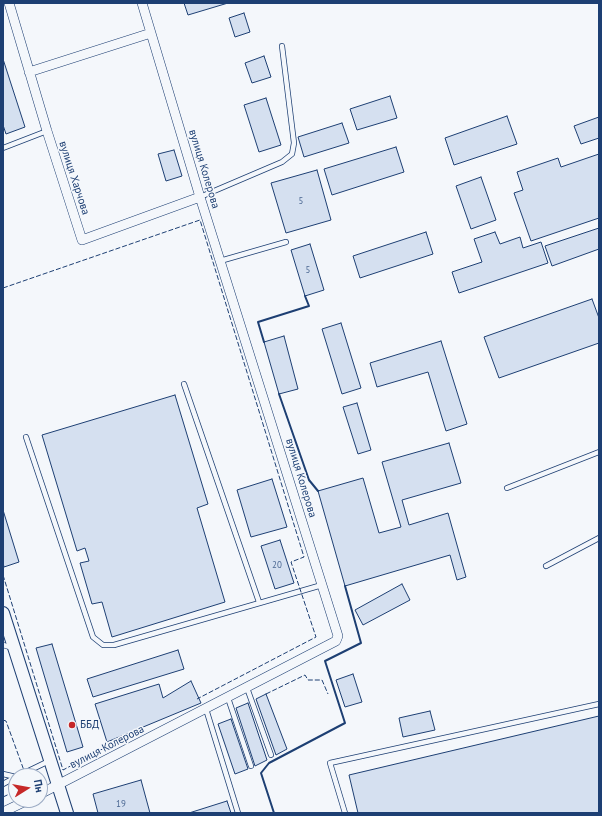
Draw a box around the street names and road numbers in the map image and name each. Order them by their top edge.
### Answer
street label: вулиця Колерова [186,128,222,210]
street label: вулиця Харчова [56,140,92,216]
street label: вулиця Колерова [283,437,319,519]
street label: вулиця Колерова [68,723,146,771]

